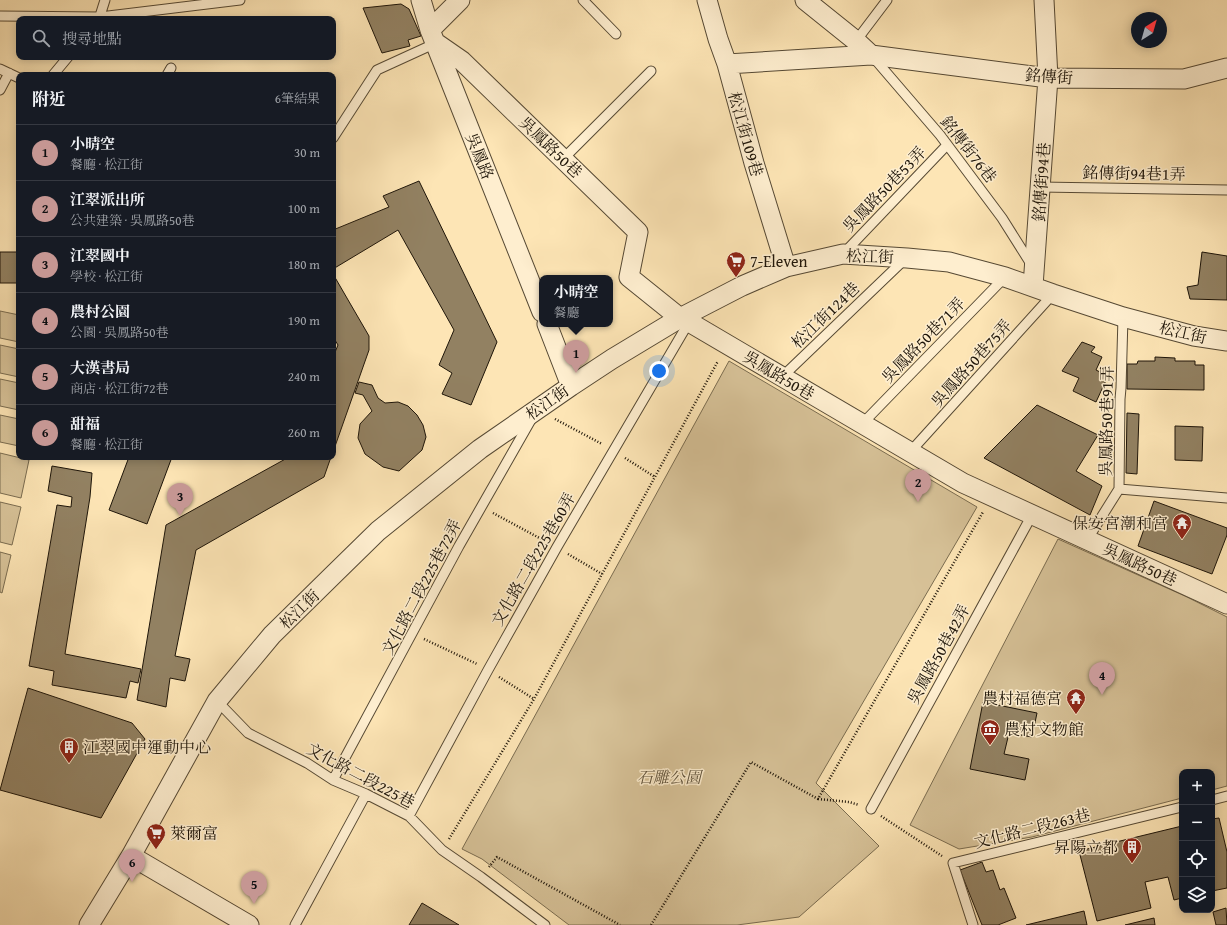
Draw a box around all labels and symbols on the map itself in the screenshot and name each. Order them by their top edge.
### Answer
north arrow [1131,12,1167,48]
street label: 銘傳街 [1024,62,1074,90]
street label: 松江街109巷 [722,89,770,179]
street label: 銘傳街76巷 [935,110,1003,188]
street label: 吳鳳路50巷 [514,111,588,183]
street label: 吳鳳路 [460,129,500,183]
street label: 吳鳳路50巷53弄 [837,141,931,237]
street label: 銘傳街94巷 [1026,142,1056,222]
street label: 銘傳街94巷1弄 [1082,160,1186,186]
street label: 松江街 [846,243,894,269]
place label: 7-Eleven [750,249,807,273]
supermarket icon: 7-Eleven [725,250,747,278]
street label: 松江街124巷 [785,276,865,354]
street label: 吳鳳路50巷71弄 [876,292,970,388]
street label: 吳鳳路50巷75弄 [925,314,1017,412]
street label: 松江街 [1157,315,1209,349]
pin: 1 [563,340,589,373]
street label: 吳鳳路50巷 [739,344,819,406]
your location [649,361,669,381]
street label: 吳鳳路50巷91弄 [1093,365,1119,477]
street label: 松江街 [520,378,574,426]
pin: 2 [905,469,931,502]
pin: 3 [167,483,193,516]
street label: 文化路二段225巷60弄 [485,488,581,630]
place label: 保安宮潮和宮 [1072,511,1168,535]
temple icon: 保安宮潮和宮 [1171,512,1193,540]
street label: 文化路二段225巷72弄 [375,515,467,659]
street label: 吳鳳路50巷 [1099,536,1181,592]
street label: 松江街 [273,584,325,634]
street label: 吳鳳路50巷42弄 [901,600,975,708]
pin: 4 [1089,662,1115,695]
place label: 農村福德宮 [982,686,1062,710]
temple icon: 農村福德宮 [1065,687,1087,715]
place label: 農村文物館 [1004,717,1084,741]
museum icon: 農村文物館 [979,718,1001,746]
place label: 江翠國中運動中心 [83,735,211,759]
building icon: 江翠國中運動中心 [58,736,80,764]
street label: 文化路二段225巷 [303,736,419,814]
park label: 石雕公園 [637,765,704,789]
street label: 文化路二段263巷 [971,802,1093,854]
place label: 萊爾富 [170,821,218,845]
supermarket icon: 萊爾富 [145,822,167,850]
place label: 昇陽立都 [1054,835,1118,859]
building icon: 昇陽立都 [1121,836,1143,864]
pin: 6 [119,849,145,882]
pin: 5 [241,871,267,904]

